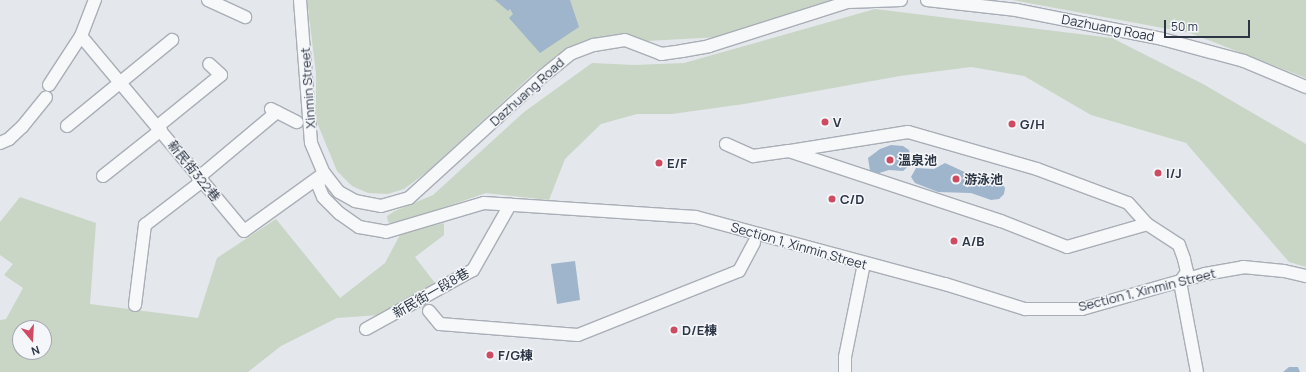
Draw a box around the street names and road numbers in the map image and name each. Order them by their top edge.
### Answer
street label: Dazhuang Road [1060,11,1156,45]
street label: Xinmin Street [297,47,319,129]
street label: Dazhuang Road [487,55,567,129]
street label: 新民街322巷 [165,137,223,205]
street label: Section 1, Xinmin Street [729,219,869,273]
street label: 新民街一段8巷 [390,265,472,321]
street label: Section 1, Xinmin Street [1077,265,1217,315]

